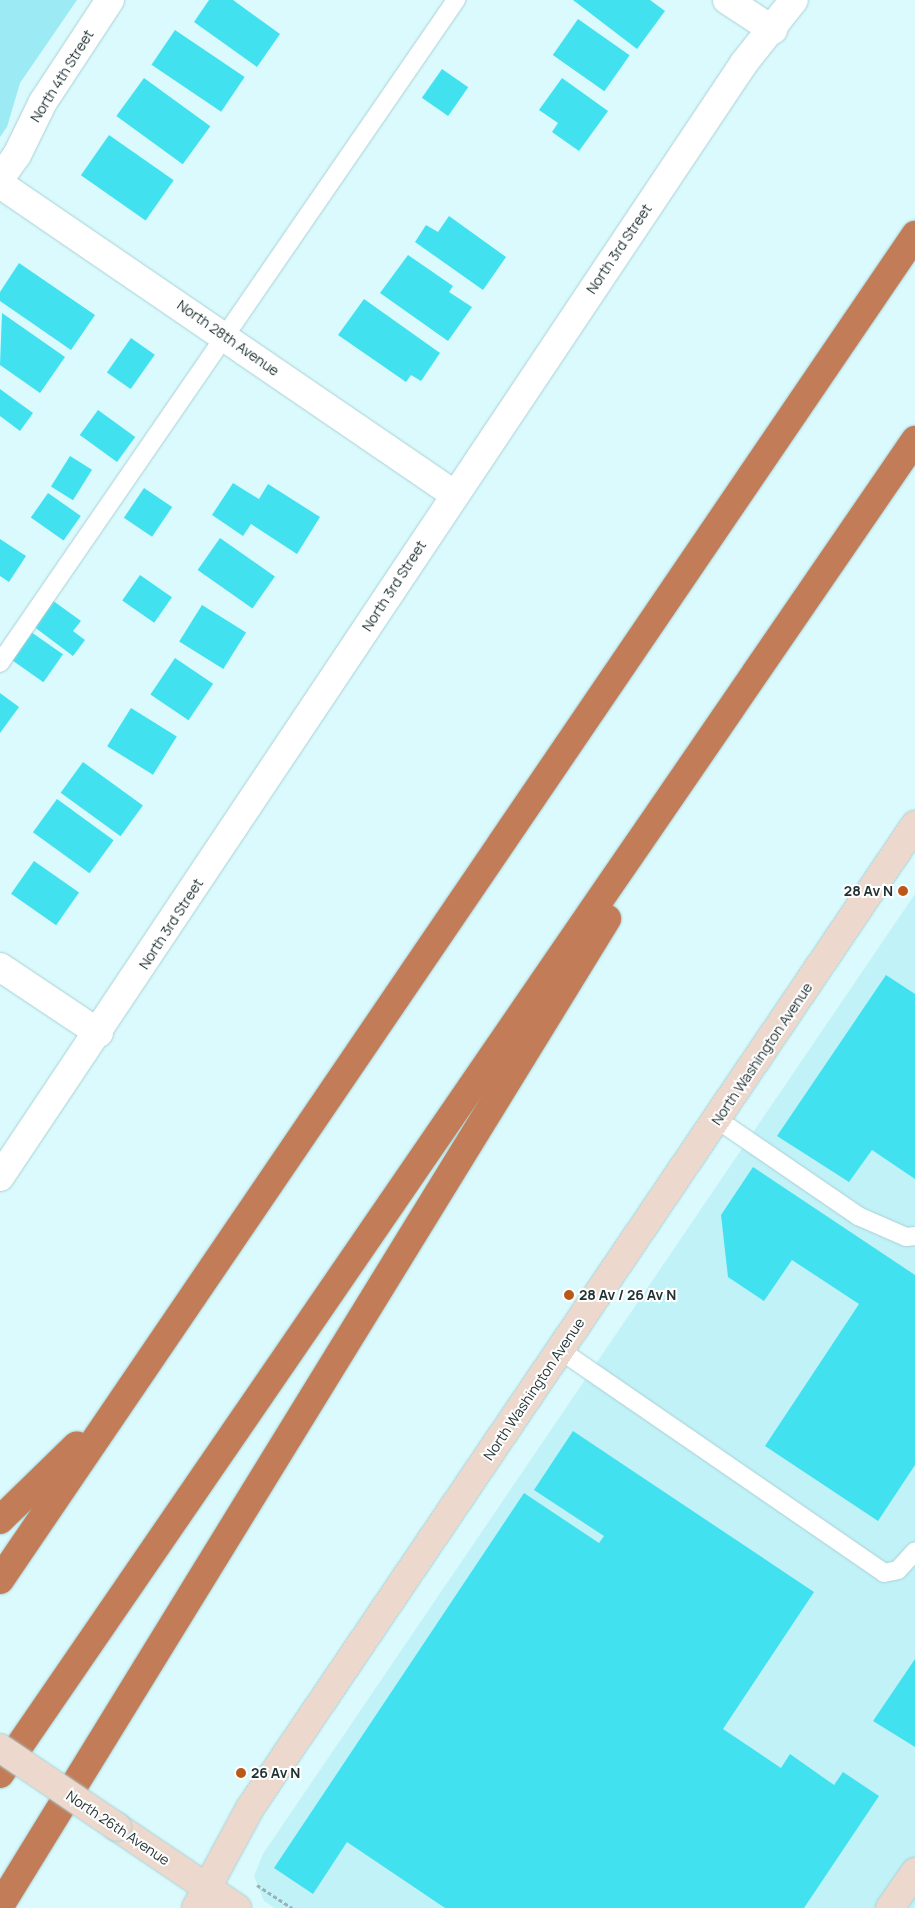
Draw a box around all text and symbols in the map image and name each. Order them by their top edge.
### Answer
street label: North 4th Street [27,27,97,125]
street label: North 3rd Street [583,201,655,297]
street label: North 28th Avenue [174,297,282,379]
street label: North 3rd Street [358,538,430,634]
street label: North 3rd Street [135,876,207,972]
place label: 28 Av N [844,883,893,899]
marker: 28 Av N [897,885,909,897]
street label: North Washington Avenue [708,980,816,1128]
place label: 28 Av / 26 Av N [579,1287,676,1303]
marker: 28 Av / 26 Av N [563,1289,575,1301]
street label: North Washington Avenue [480,1315,588,1463]
place label: 26 Av N [251,1765,300,1781]
marker: 26 Av N [235,1767,247,1779]
street label: North 26th Avenue [63,1787,173,1869]

